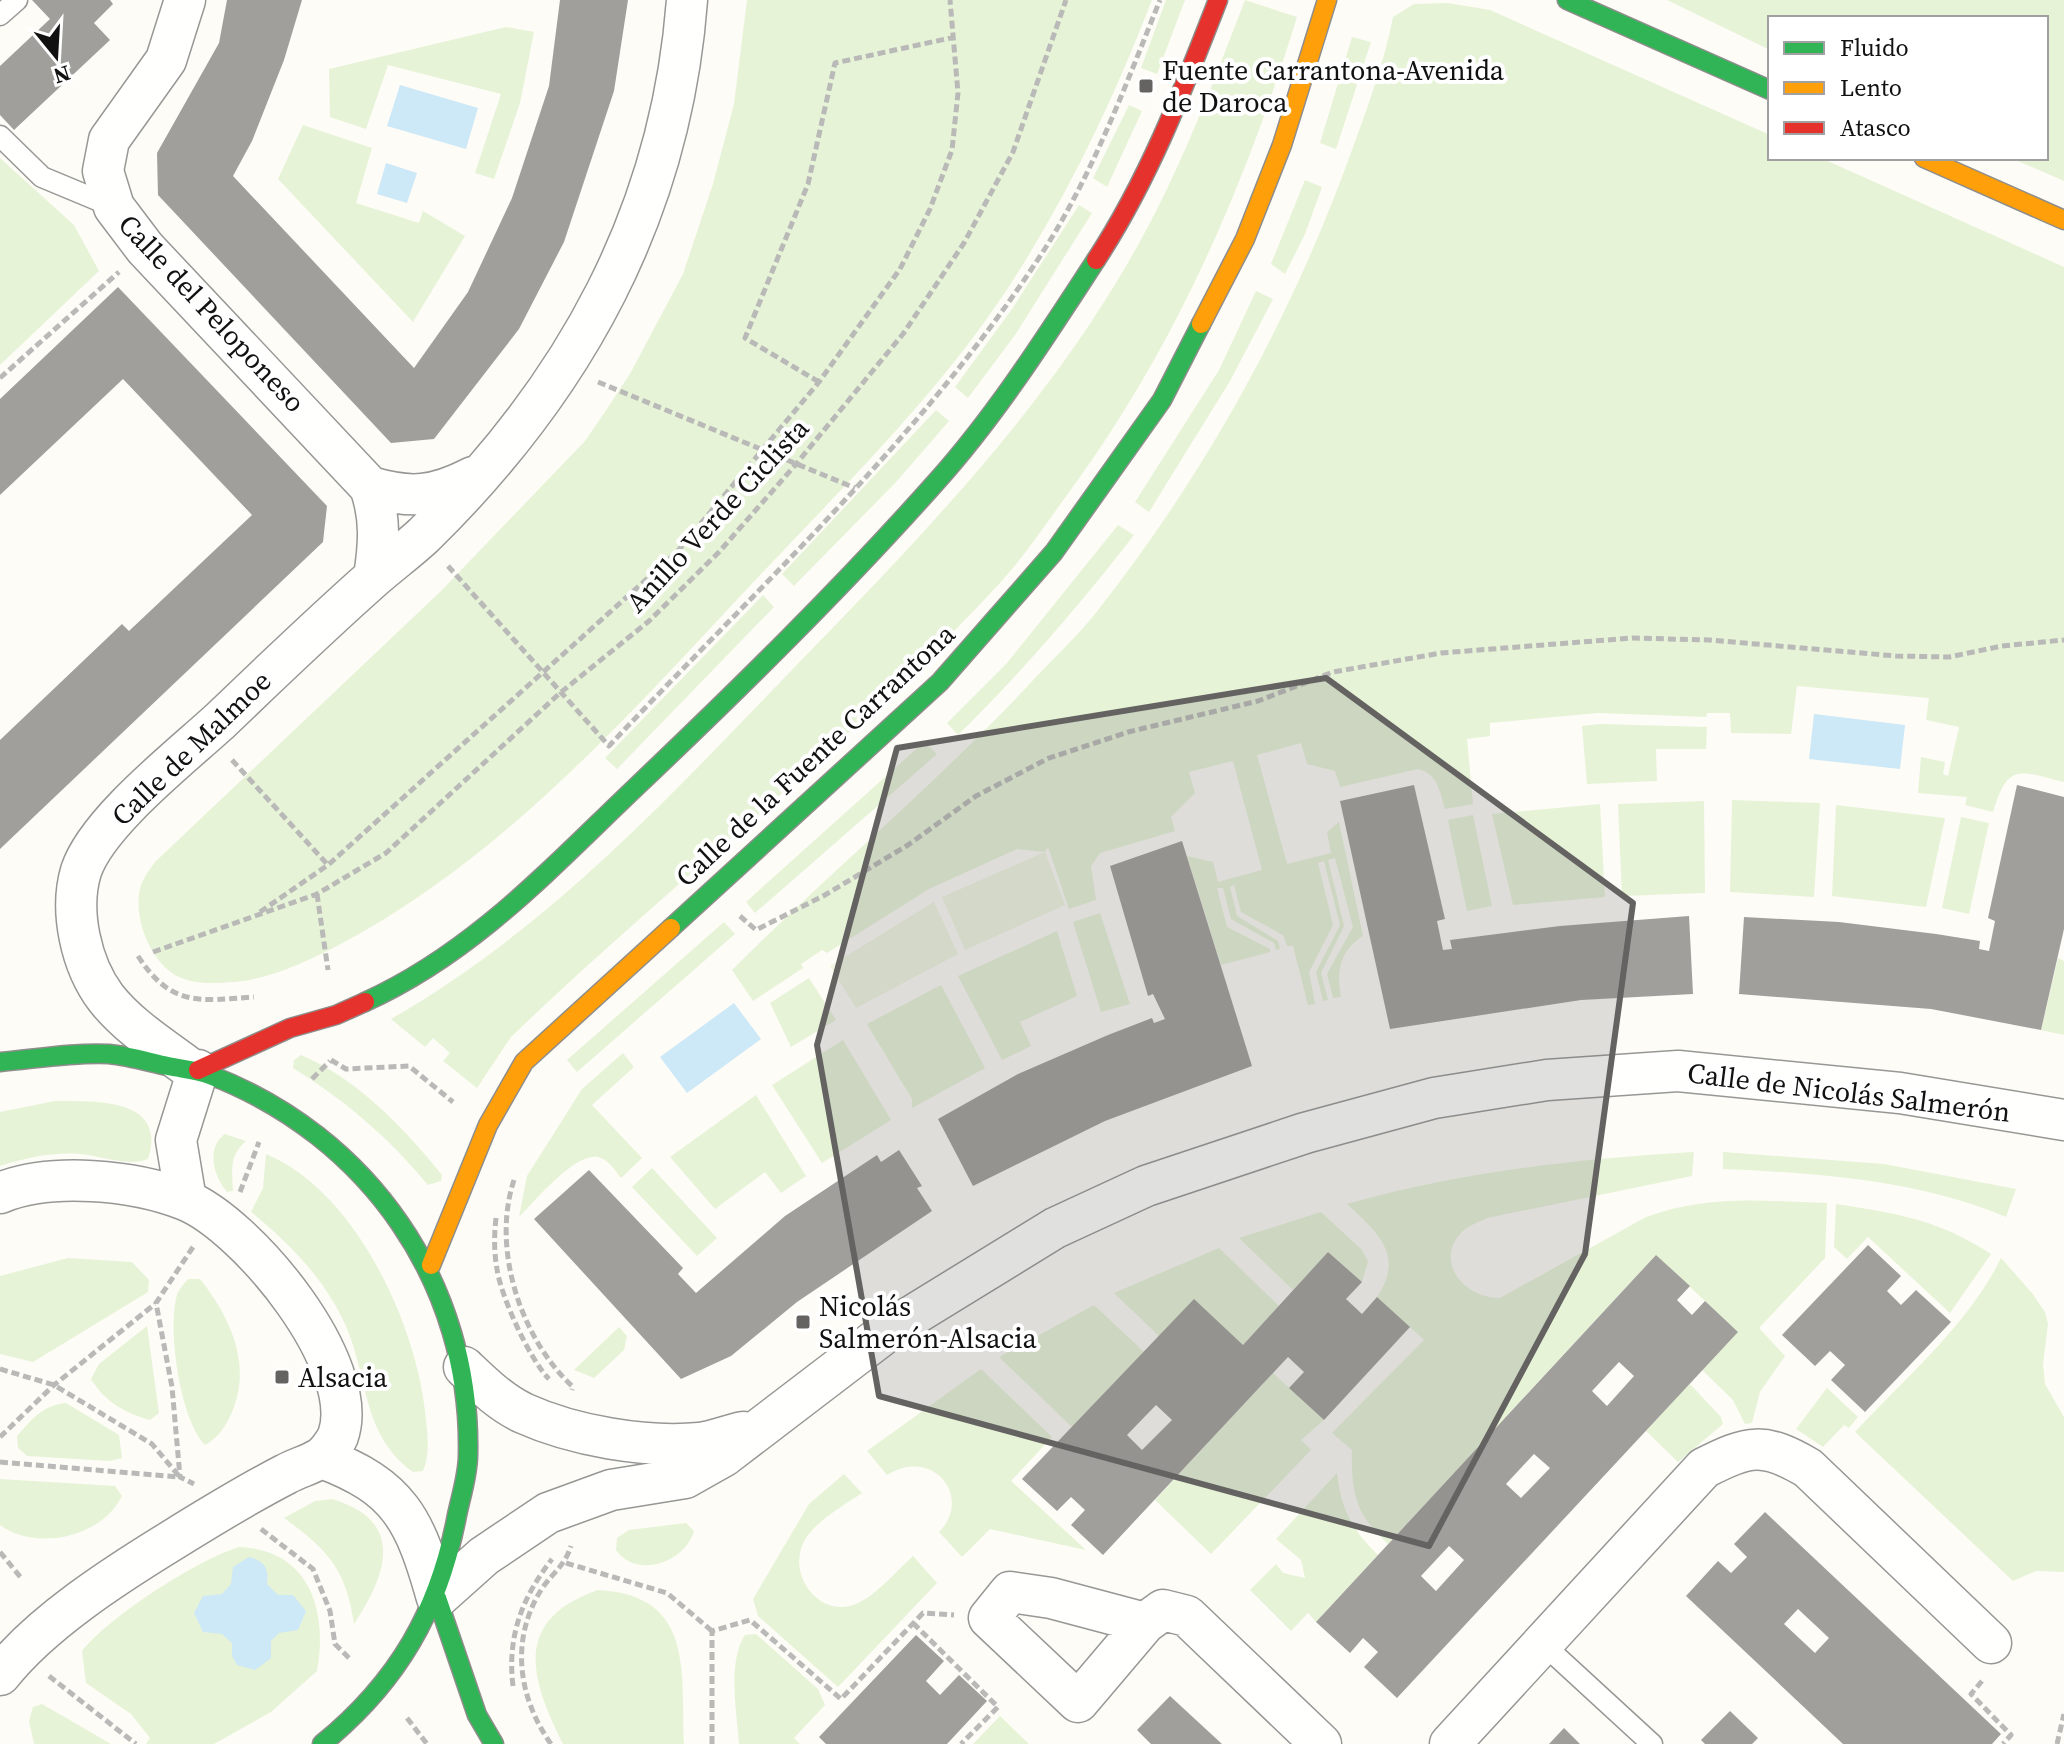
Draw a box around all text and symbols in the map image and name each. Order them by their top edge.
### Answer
north arrow [16,16,96,96]
legend [1768,16,2048,160]
text: Fluido [1840,31,1909,64]
place label: Fuente Carrantona-Avenida de Daroca [1162,51,1505,121]
text: N [50,58,74,92]
text: Lento [1840,71,1902,104]
marker: Fuente Carrantona-Avenida de Daroca [1137,77,1155,95]
text: Atasco [1840,111,1911,144]
street label: Calle del Peloponeso [110,206,314,420]
street label: Anillo Verde Ciclista [617,409,818,620]
street label: Calle de la Fuente Carrantona [667,615,964,895]
street label: Calle de Malmoe [103,662,279,834]
street label: Calle de Nicolás Salmerón [1685,1053,2013,1131]
place label: Nicolás Salmerón-Alsacia [819,1287,1038,1357]
marker: Nicolás Salmerón-Alsacia [794,1313,812,1331]
place label: Alsacia [298,1358,388,1396]
marker: Alsacia [273,1368,291,1386]

